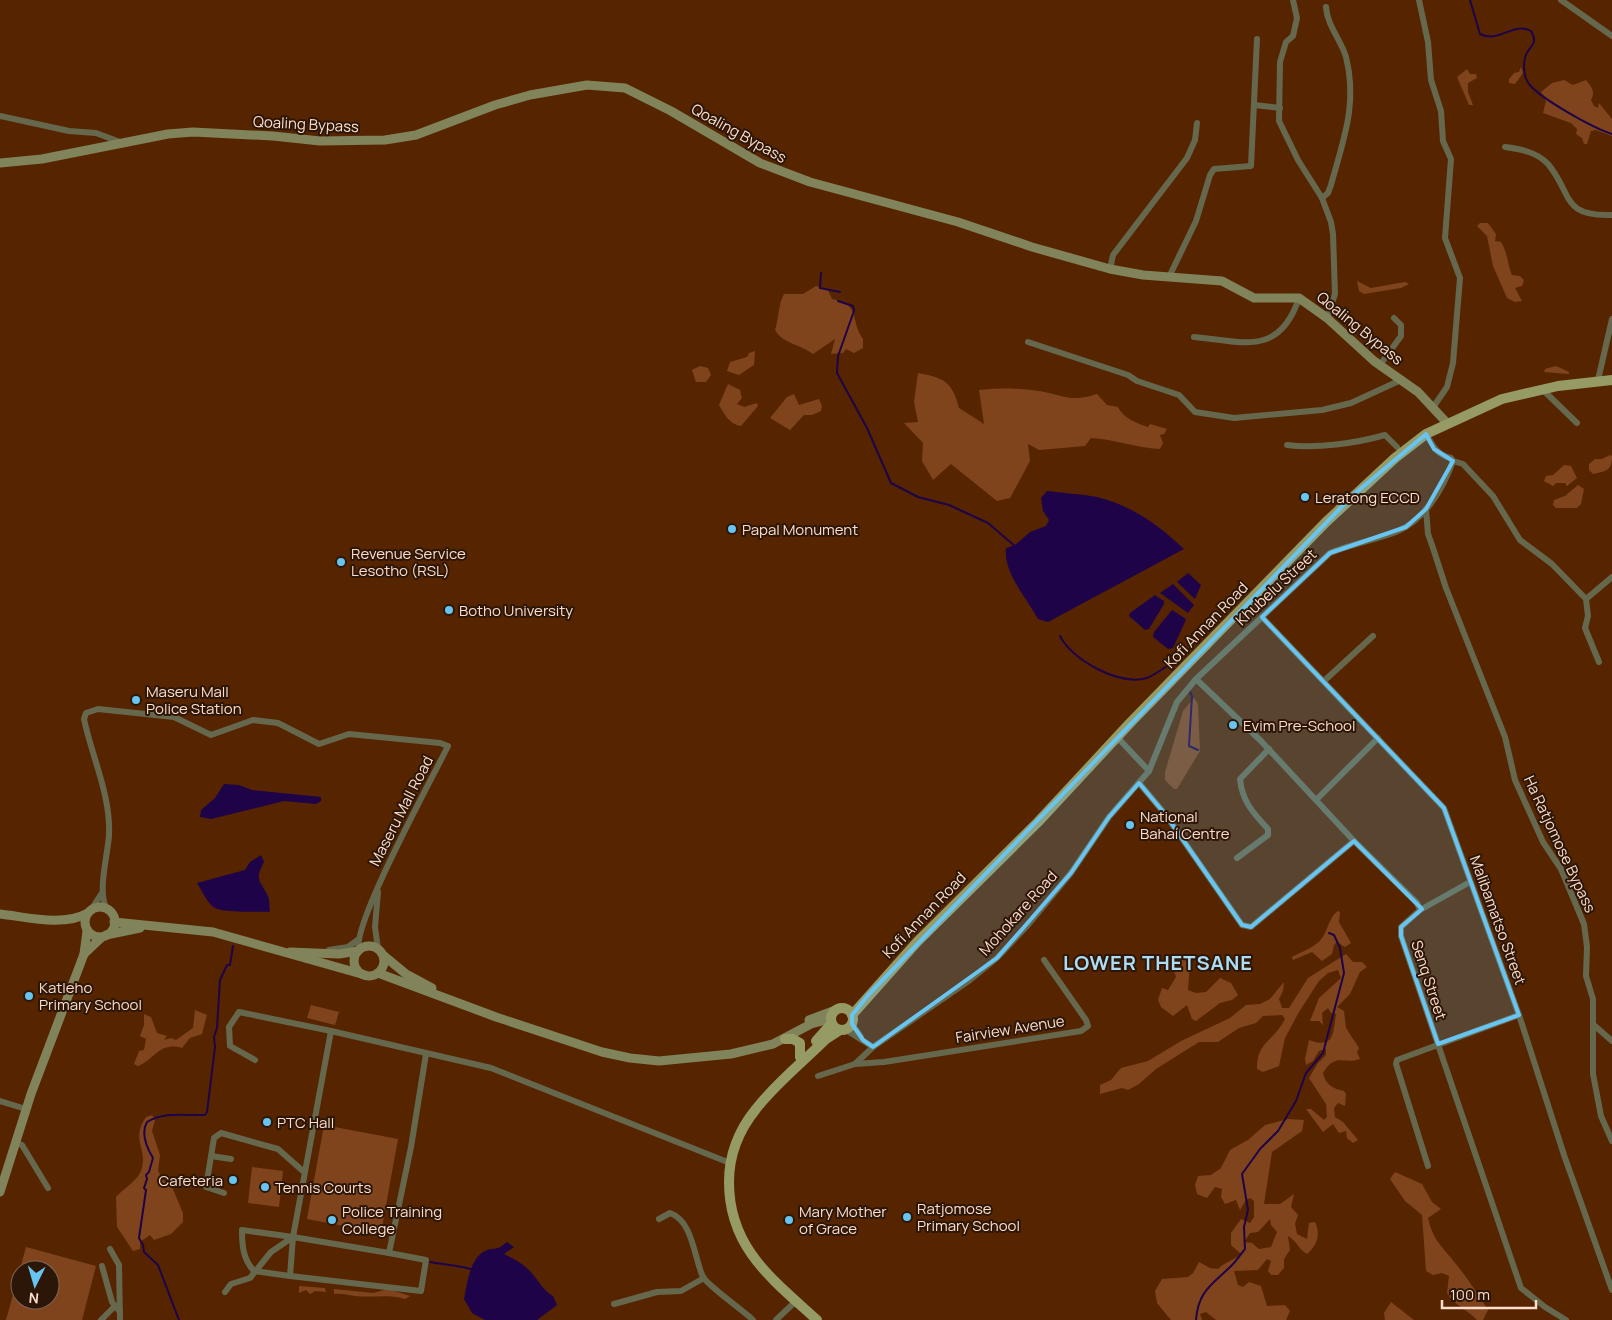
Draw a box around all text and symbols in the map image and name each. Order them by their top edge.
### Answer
street label: Qoaling Bypass [688,98,791,168]
street label: Qoaling Bypass [253,111,360,137]
street label: Qoaling Bypass [1312,287,1408,370]
place label: Leratong ECCD [1315,487,1420,508]
marker: Leratong ECCD [1299,491,1311,503]
place label: Papal Monument [742,519,858,540]
marker: Papal Monument [726,523,738,535]
place label: Revenue Service Lesotho (RSL) [351,543,466,581]
street label: Khubelu Street [1231,544,1321,630]
marker: Revenue Service Lesotho (RSL) [335,556,347,568]
street label: Kofi Annan Road [1159,577,1253,673]
place label: Botho University [459,600,573,621]
marker: Botho University [443,604,455,616]
place label: Maseru Mall Police Station [146,681,242,719]
marker: Maseru Mall Police Station [130,694,142,706]
place label: Evim Pre-School [1243,715,1355,736]
marker: Evim Pre-School [1227,719,1239,731]
street label: Maseru Mall Road [364,752,438,870]
street label: Ha Ratjomose Bypass [1519,772,1601,916]
place label: National Bahaí Centre [1140,806,1230,844]
marker: National Bahaí Centre [1124,819,1136,831]
street label: Malibamatso Street [1465,852,1531,988]
street label: Mohokare Road [974,866,1062,960]
street label: Kofi Annan Road [877,867,971,963]
street label: Senq Street [1406,937,1452,1023]
district label: LOWER THETSANE [1063,949,1253,976]
place label: Katleho Primary School [39,977,142,1015]
marker: Katleho Primary School [23,990,35,1002]
street label: Fairview Avenue [954,1010,1066,1048]
place label: PTC Hall [277,1112,334,1133]
marker: PTC Hall [261,1116,273,1128]
place label: Cafeteria [158,1170,223,1191]
marker: Cafeteria [227,1174,239,1186]
place label: Tennis Courts [275,1177,371,1198]
marker: Tennis Courts [259,1181,271,1193]
place label: Ratjomose Primary School [917,1198,1020,1236]
place label: Police Training College [342,1201,442,1239]
place label: Mary Mother of Grace [799,1201,887,1239]
marker: Ratjomose Primary School [901,1211,913,1223]
marker: Police Training College [326,1214,338,1226]
marker: Mary Mother of Grace [783,1214,795,1226]
north arrow [10,1260,60,1310]
scale bar [1442,1278,1536,1310]
text: 100 m [1450,1284,1490,1305]
text: N [28,1289,40,1308]

